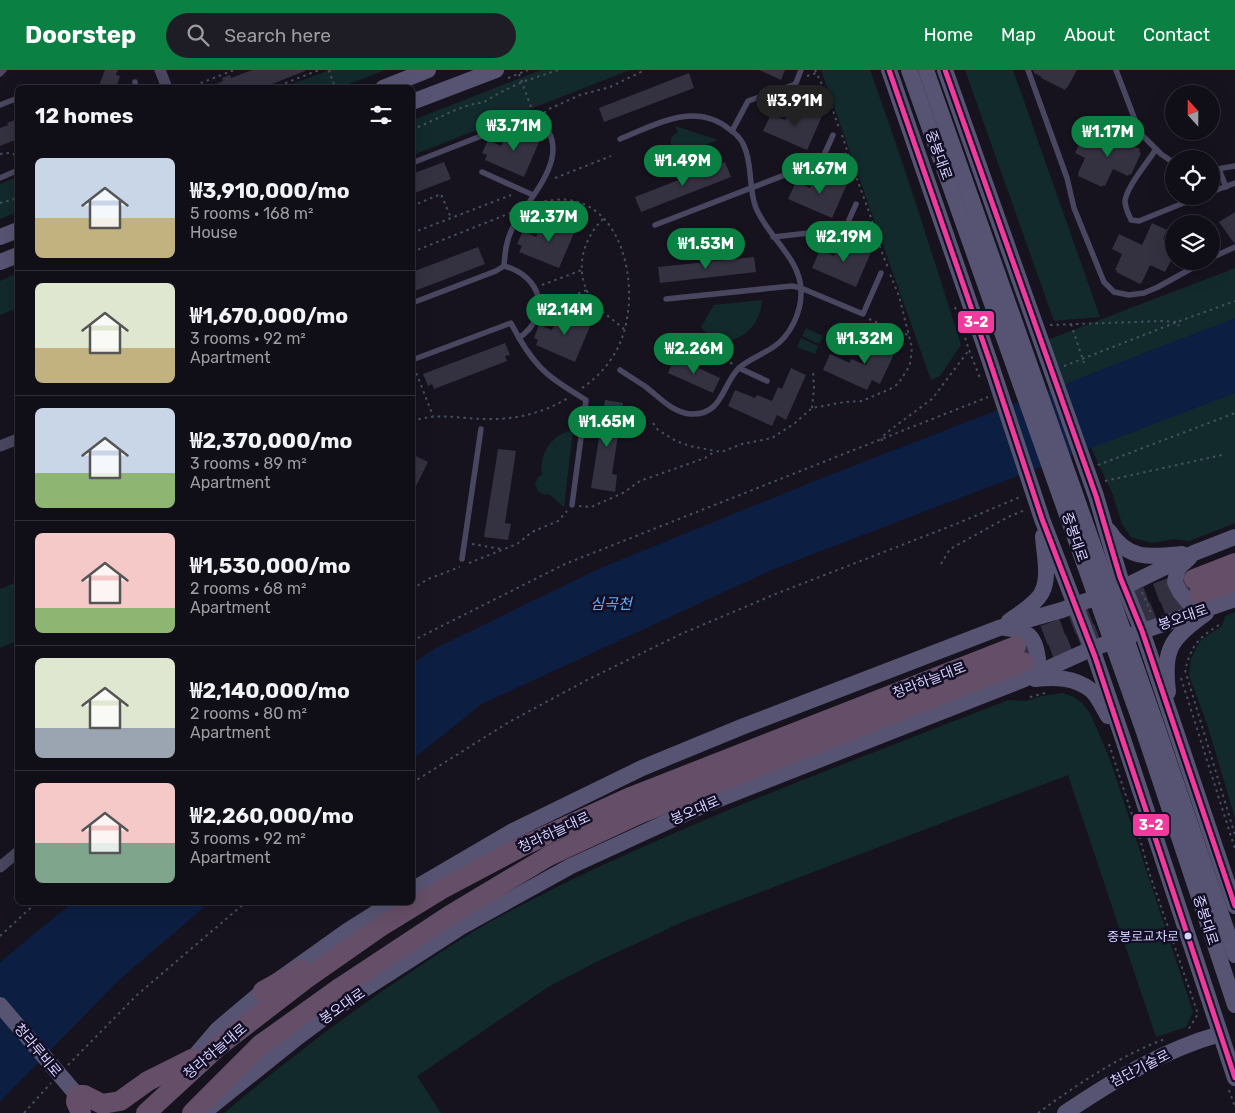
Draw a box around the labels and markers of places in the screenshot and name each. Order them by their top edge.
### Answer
pin: ₩3.91M [754,85,836,127]
pin: ₩3.71M [473,109,555,152]
pin: ₩1.17M [1067,116,1149,158]
pin: ₩1.49M [642,144,724,187]
pin: ₩1.67M [779,152,861,195]
pin: ₩2.37M [508,200,590,243]
pin: ₩2.19M [803,220,885,263]
pin: ₩1.53M [665,228,747,270]
pin: ₩2.14M [524,294,606,336]
pin: ₩1.32M [824,322,906,365]
pin: ₩2.26M [653,332,735,375]
pin: ₩1.65M [566,406,648,448]
place label: 중봉로교차로 [1107,929,1179,944]
marker: 중봉로교차로 [1183,931,1193,941]

